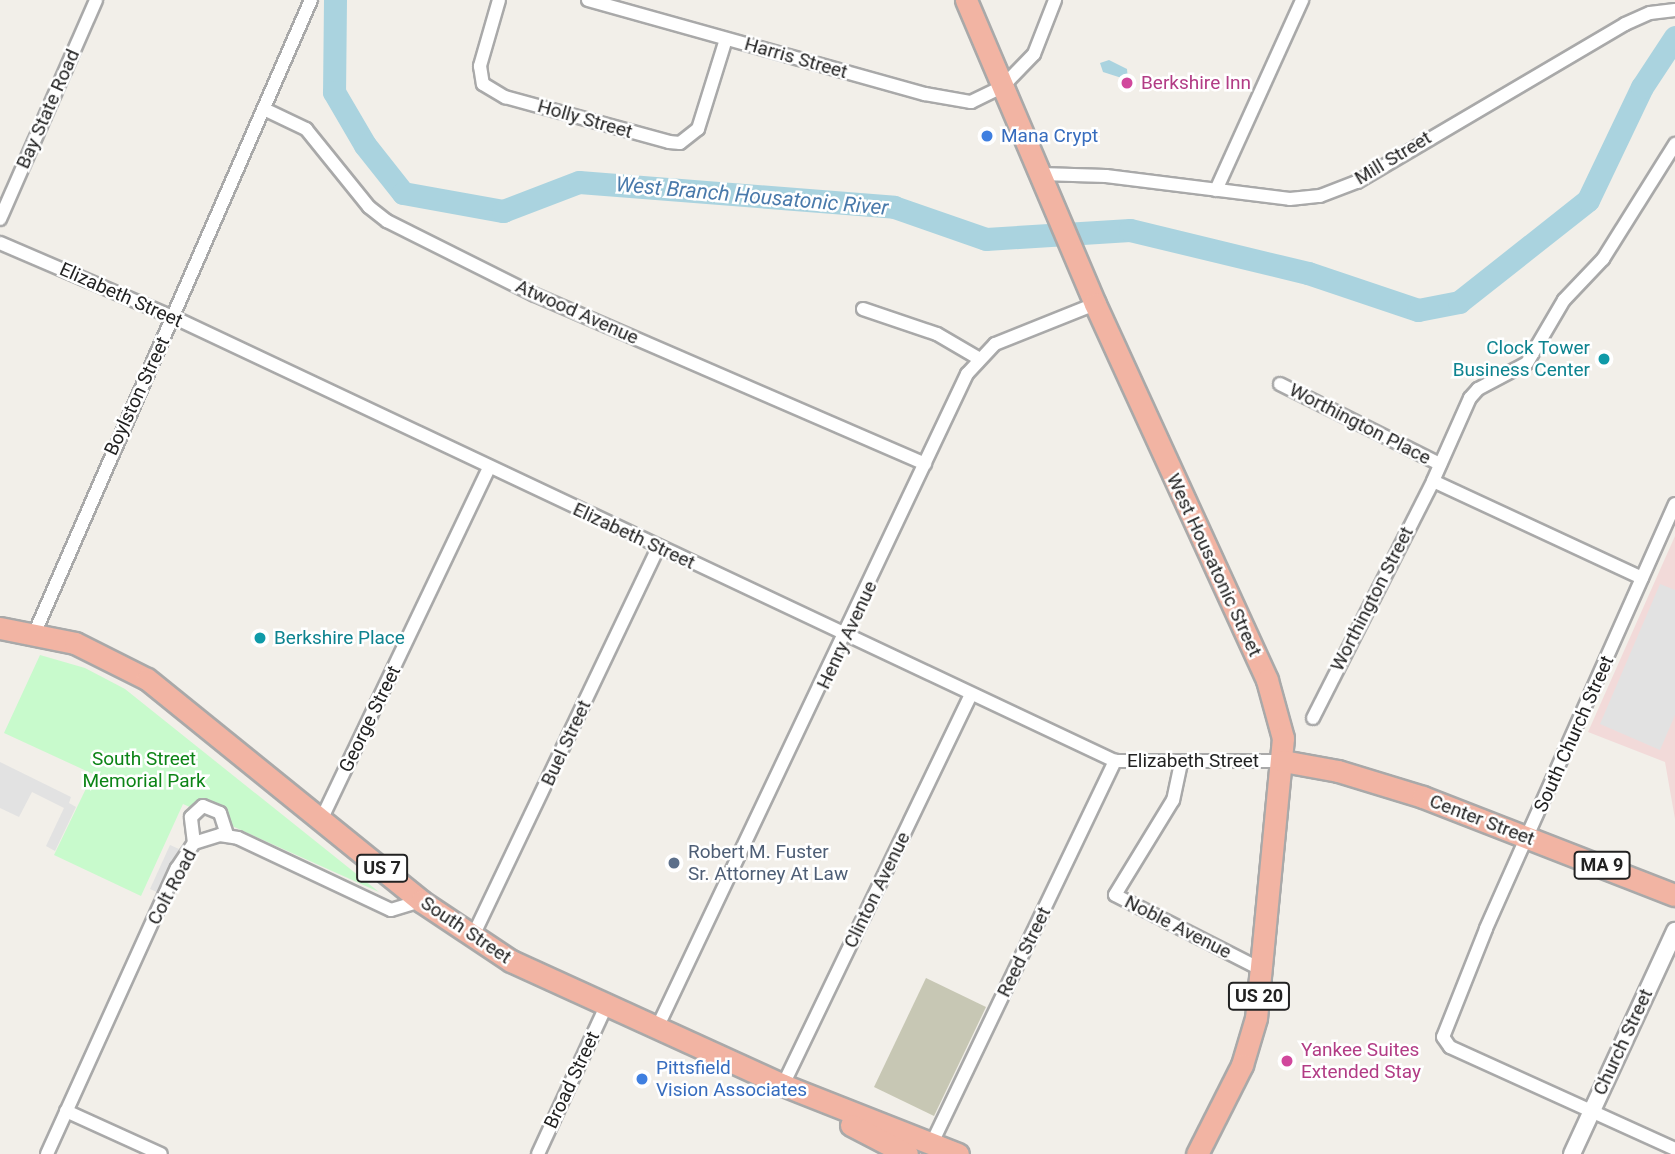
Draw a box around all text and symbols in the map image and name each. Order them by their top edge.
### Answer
street label: Harris Street [742,32,850,84]
street label: Bay State Road [12,46,84,172]
place label: Berkshire Inn [1141,72,1251,94]
marker: Berkshire Inn [1119,75,1135,91]
street label: Holly Street [535,95,635,143]
place label: Mana Crypt [1001,125,1098,147]
street label: Mill Street [1351,126,1435,190]
marker: Mana Crypt [979,128,995,144]
water label: West Branch Housatonic River [615,172,889,220]
street label: Elizabeth Street [56,258,186,332]
street label: Atwood Avenue [512,275,642,349]
street label: Boylston Street [100,333,174,459]
place label: Clock Tower Business Center [1453,337,1590,381]
marker: Clock Tower Business Center [1596,351,1612,367]
street label: Worthington Place [1285,378,1435,470]
street label: West Housatonic Street [1162,470,1266,660]
street label: Elizabeth Street [569,498,699,574]
street label: Worthington Street [1326,523,1418,675]
street label: Henry Avenue [812,577,882,693]
place label: Berkshire Place [274,627,405,649]
marker: Berkshire Place [252,630,268,646]
street label: South Church Street [1529,652,1619,816]
street label: George Street [334,662,406,776]
street label: Buel Street [536,697,596,789]
park label: South Street Memorial Park [82,748,206,792]
street label: Elizabeth Street [1127,750,1259,772]
street label: Center Street [1426,790,1538,850]
street label: Clinton Avenue [839,828,915,952]
place label: Robert M. Fuster Sr. Attorney At Law [688,841,848,885]
street label: Colt Road [143,845,201,929]
road number: MA 9 [1572,850,1632,880]
road number: US 7 [356,854,408,882]
marker: Robert M. Fuster Sr. Attorney At Law [666,855,682,871]
street label: Noble Avenue [1121,890,1235,964]
street label: South Street [416,891,516,969]
street label: Reed Street [992,903,1056,1001]
road number: US 20 [1228,981,1290,1010]
street label: Church Street [1588,985,1658,1099]
street label: Broad Street [540,1028,604,1132]
place label: Yankee Suites Extended Stay [1301,1039,1421,1083]
marker: Yankee Suites Extended Stay [1279,1053,1295,1069]
place label: Pittsfield Vision Associates [656,1057,807,1101]
marker: Pittsfield Vision Associates [634,1071,650,1087]

